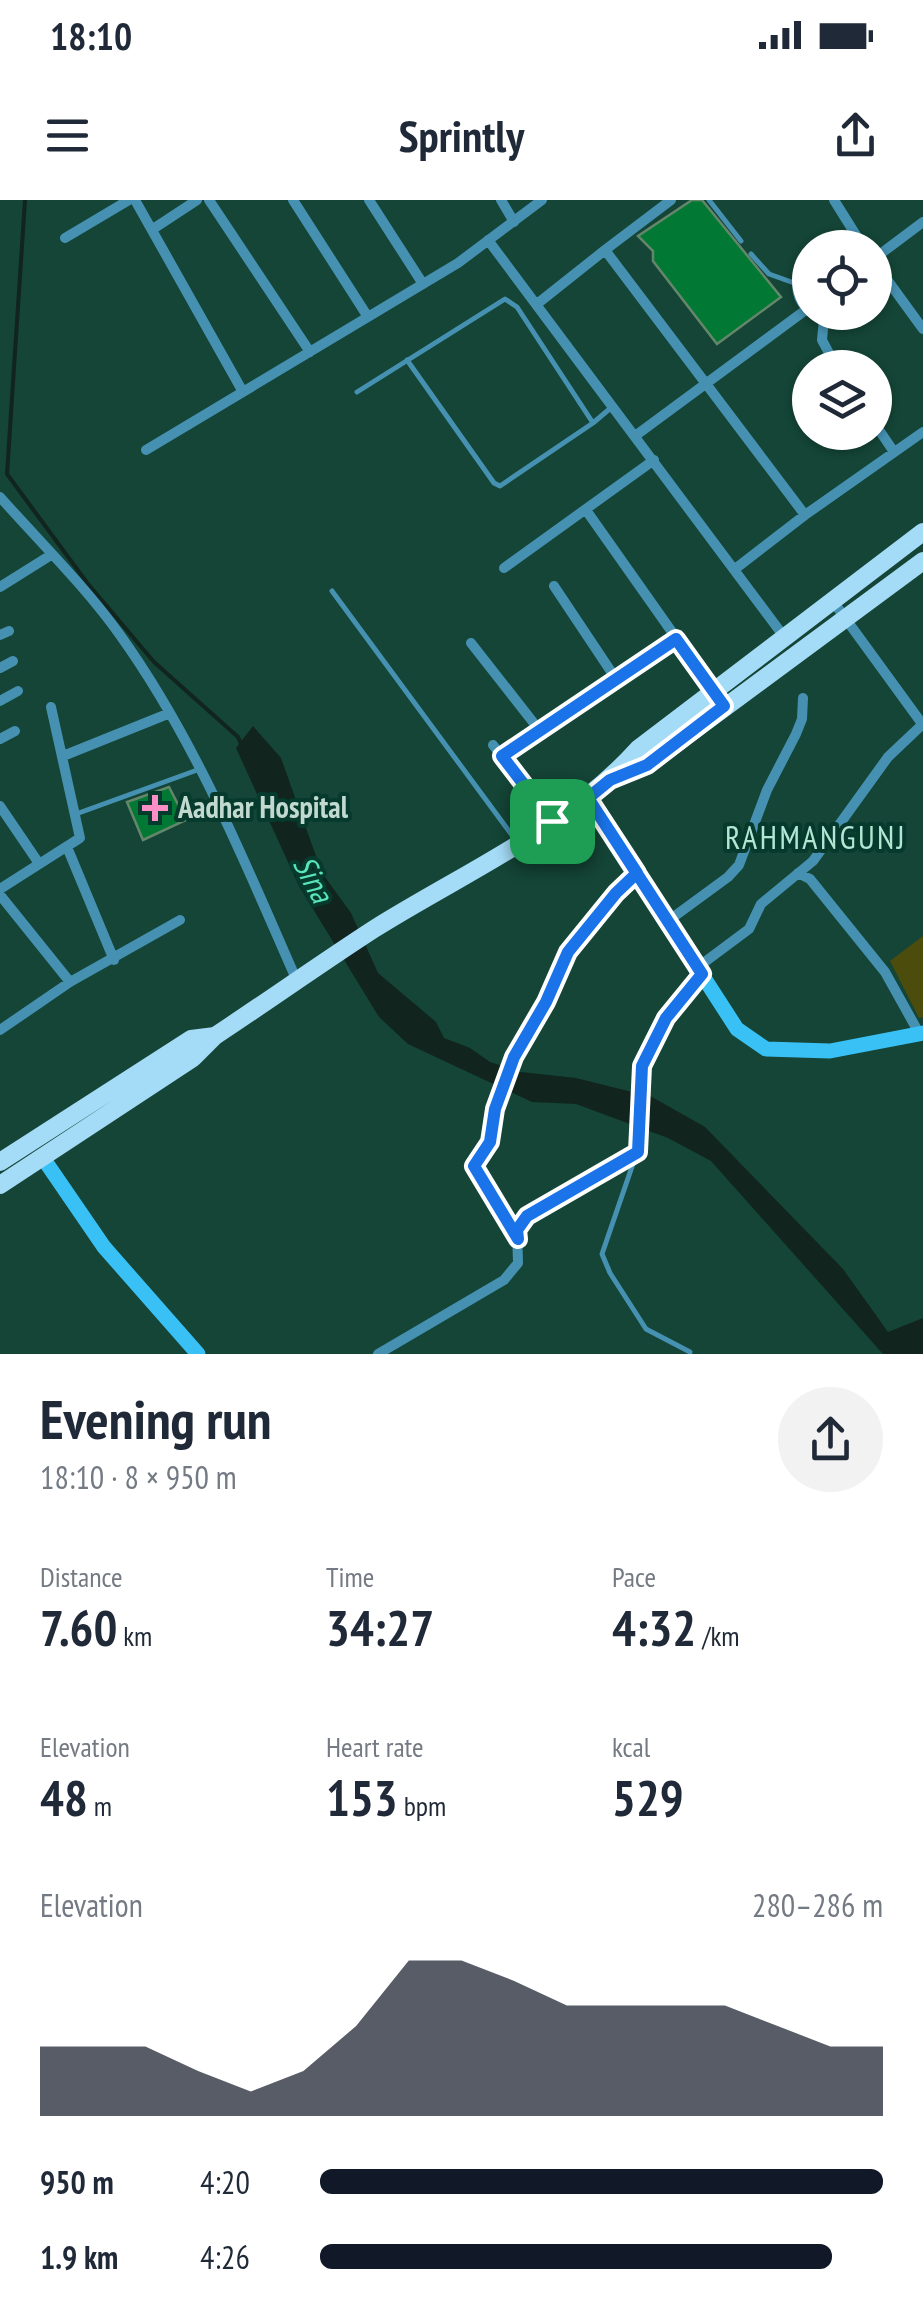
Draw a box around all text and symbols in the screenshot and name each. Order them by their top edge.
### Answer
text: 18:10 [50,11,132,60]
text: Sprintly [399,106,524,164]
icon: menu [40,108,95,163]
icon: share [828,108,883,163]
map controls [792,230,892,450]
button: locate [792,230,892,330]
button: layers [792,350,892,450]
pin [510,779,595,864]
place label: Aadhar Hospital [177,787,349,826]
icon: arrive [525,794,580,849]
marker: Aadhar Hospital [142,795,168,821]
district label: RAHMANGUNJ [725,816,907,858]
water label: Sina [284,848,345,911]
text: Evening run [40,1383,272,1454]
button: share [778,1387,883,1492]
text: 18:10 · 8 × 950 m [40,1456,237,1498]
text: Distance [40,1558,123,1595]
text: Time [326,1558,374,1595]
text: Pace [612,1558,656,1595]
text: 7.60 [40,1595,117,1660]
text: 34:27 [326,1595,434,1660]
text: 4:32 [612,1595,696,1660]
text: km [117,1617,152,1654]
text: /km [696,1617,740,1654]
text: Elevation [40,1728,130,1765]
text: Heart rate [326,1728,424,1765]
text: kcal [612,1728,650,1765]
text: 48 [40,1765,88,1830]
text: 153 [326,1765,398,1830]
text: 529 [612,1765,684,1830]
text: m [88,1787,112,1824]
text: bpm [398,1787,446,1824]
text: Elevation [40,1884,143,1926]
text: 280–286 m [752,1884,883,1926]
text: 950 m [40,2161,114,2203]
text: 4:20 [200,2161,250,2203]
text: 1.9 km [40,2236,118,2278]
text: 4:26 [200,2236,250,2278]

